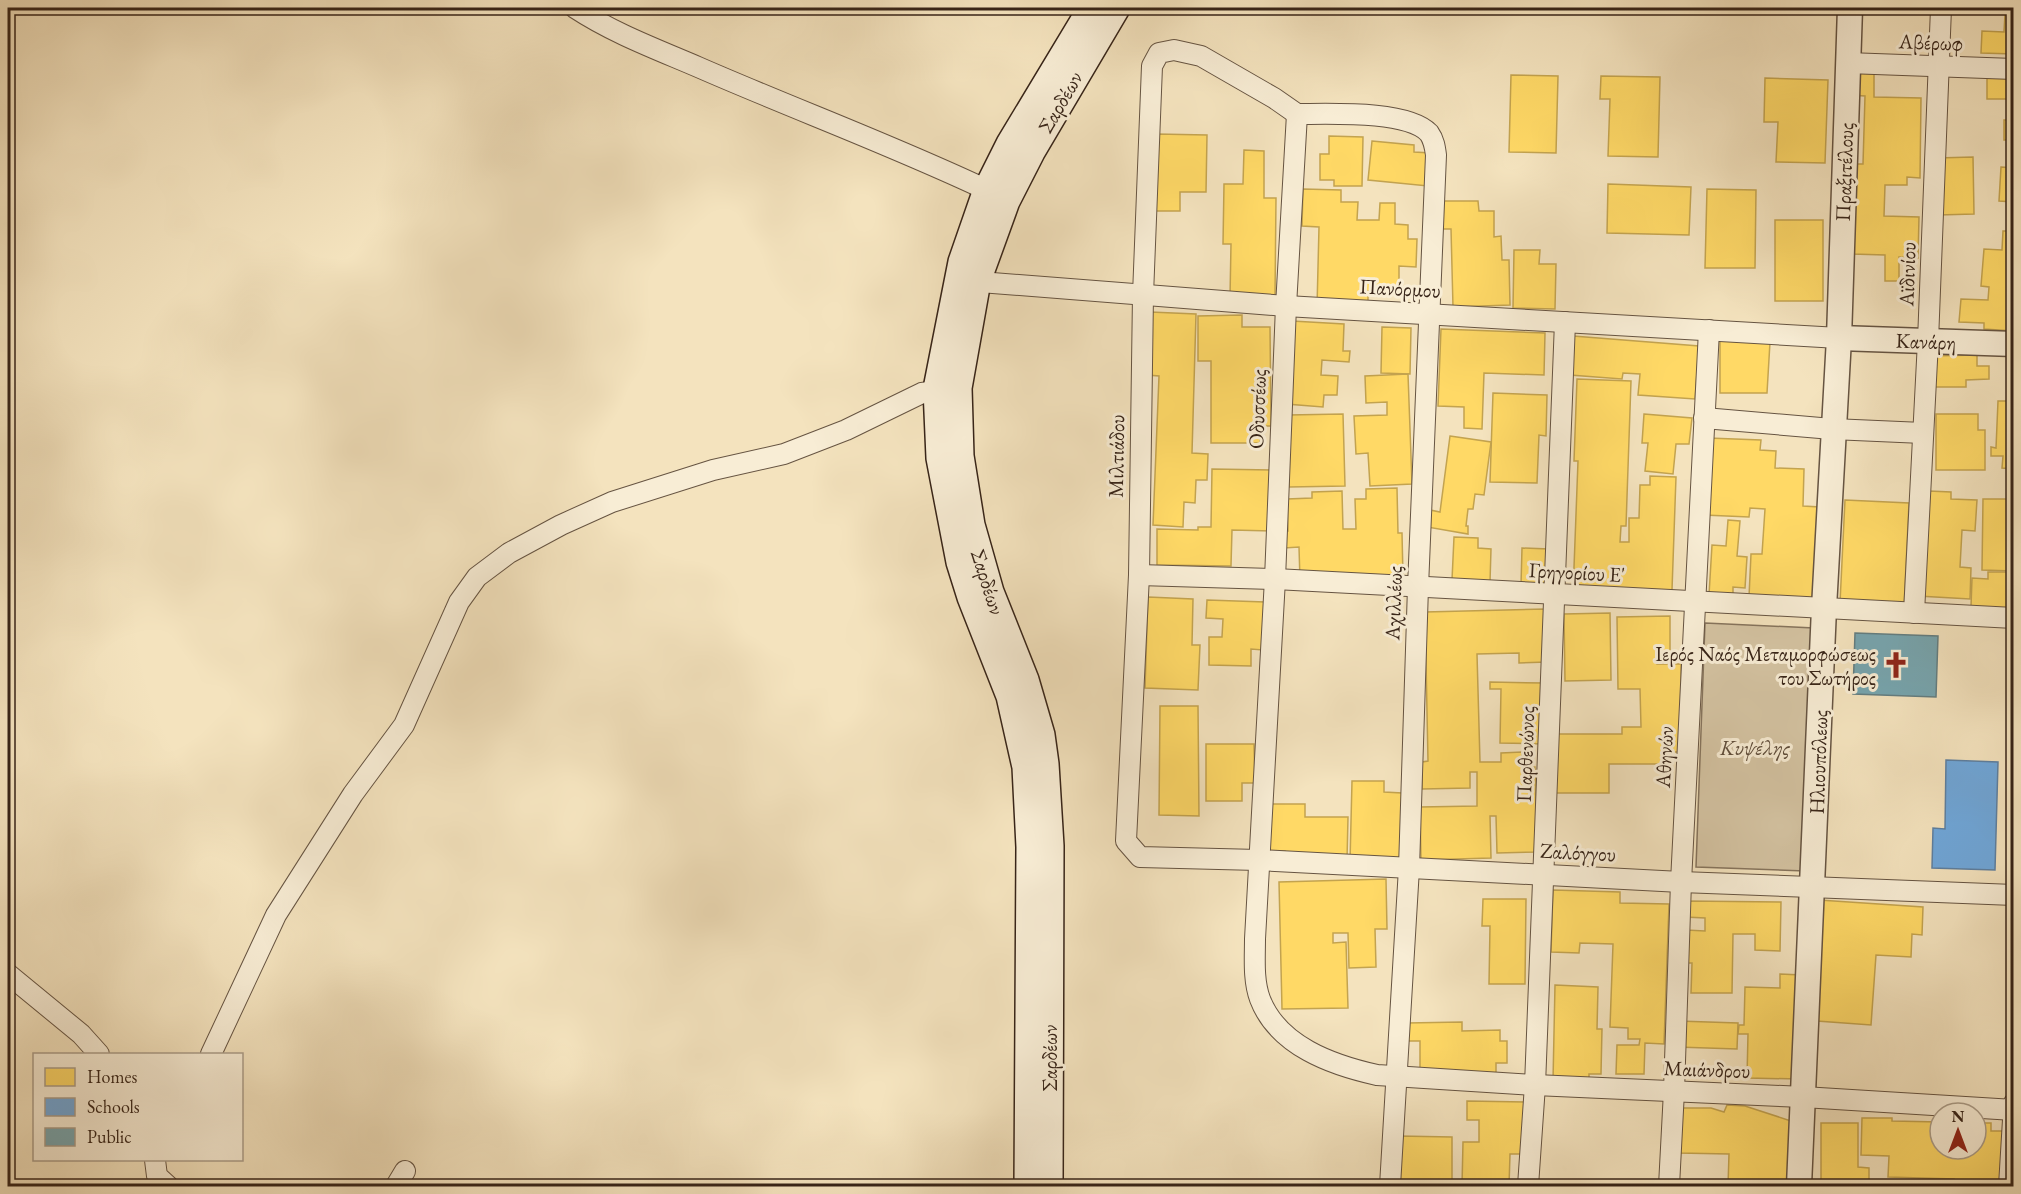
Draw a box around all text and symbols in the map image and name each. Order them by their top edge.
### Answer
street label: Αβέρωφ [1897,27,1964,57]
street label: Σαρδέων [1032,66,1088,138]
street label: Πραξιτέλους [1829,122,1859,222]
street label: Αϊδινίου [1892,241,1922,308]
street label: Πανόρμου [1359,272,1441,304]
street label: Κανάρη [1895,326,1957,356]
street label: Οδυσσέως [1242,369,1272,449]
street label: Μιλτιάδου [1102,414,1130,498]
street label: Σαρδέων [965,546,1011,618]
street label: Γρηγορίου Ε' [1528,556,1626,588]
street label: Αχιλλέως [1378,565,1408,642]
place label: Ιερός Ναός Μεταμορφώσεως του Σωτήρος [1655,640,1876,691]
church icon: Ιερός Ναός Μεταμορφώσεως του Σωτήρος [1881,650,1911,680]
street label: Παρθενώνος [1510,705,1540,803]
street label: Ηλιουπόλεως [1803,709,1833,815]
street label: Αθηνών [1649,725,1679,790]
park label: Κυψέλης [1719,734,1791,761]
street label: Ζαλόγγου [1539,837,1617,867]
street label: Σαρδέων [1036,1024,1063,1092]
legend [33,1053,243,1161]
street label: Μαιάνδρου [1663,1054,1751,1084]
text: Homes [87,1065,138,1088]
text: Schools [87,1095,140,1118]
north arrow [1928,1101,1988,1161]
text: N [1952,1106,1965,1127]
text: Public [87,1125,131,1148]

